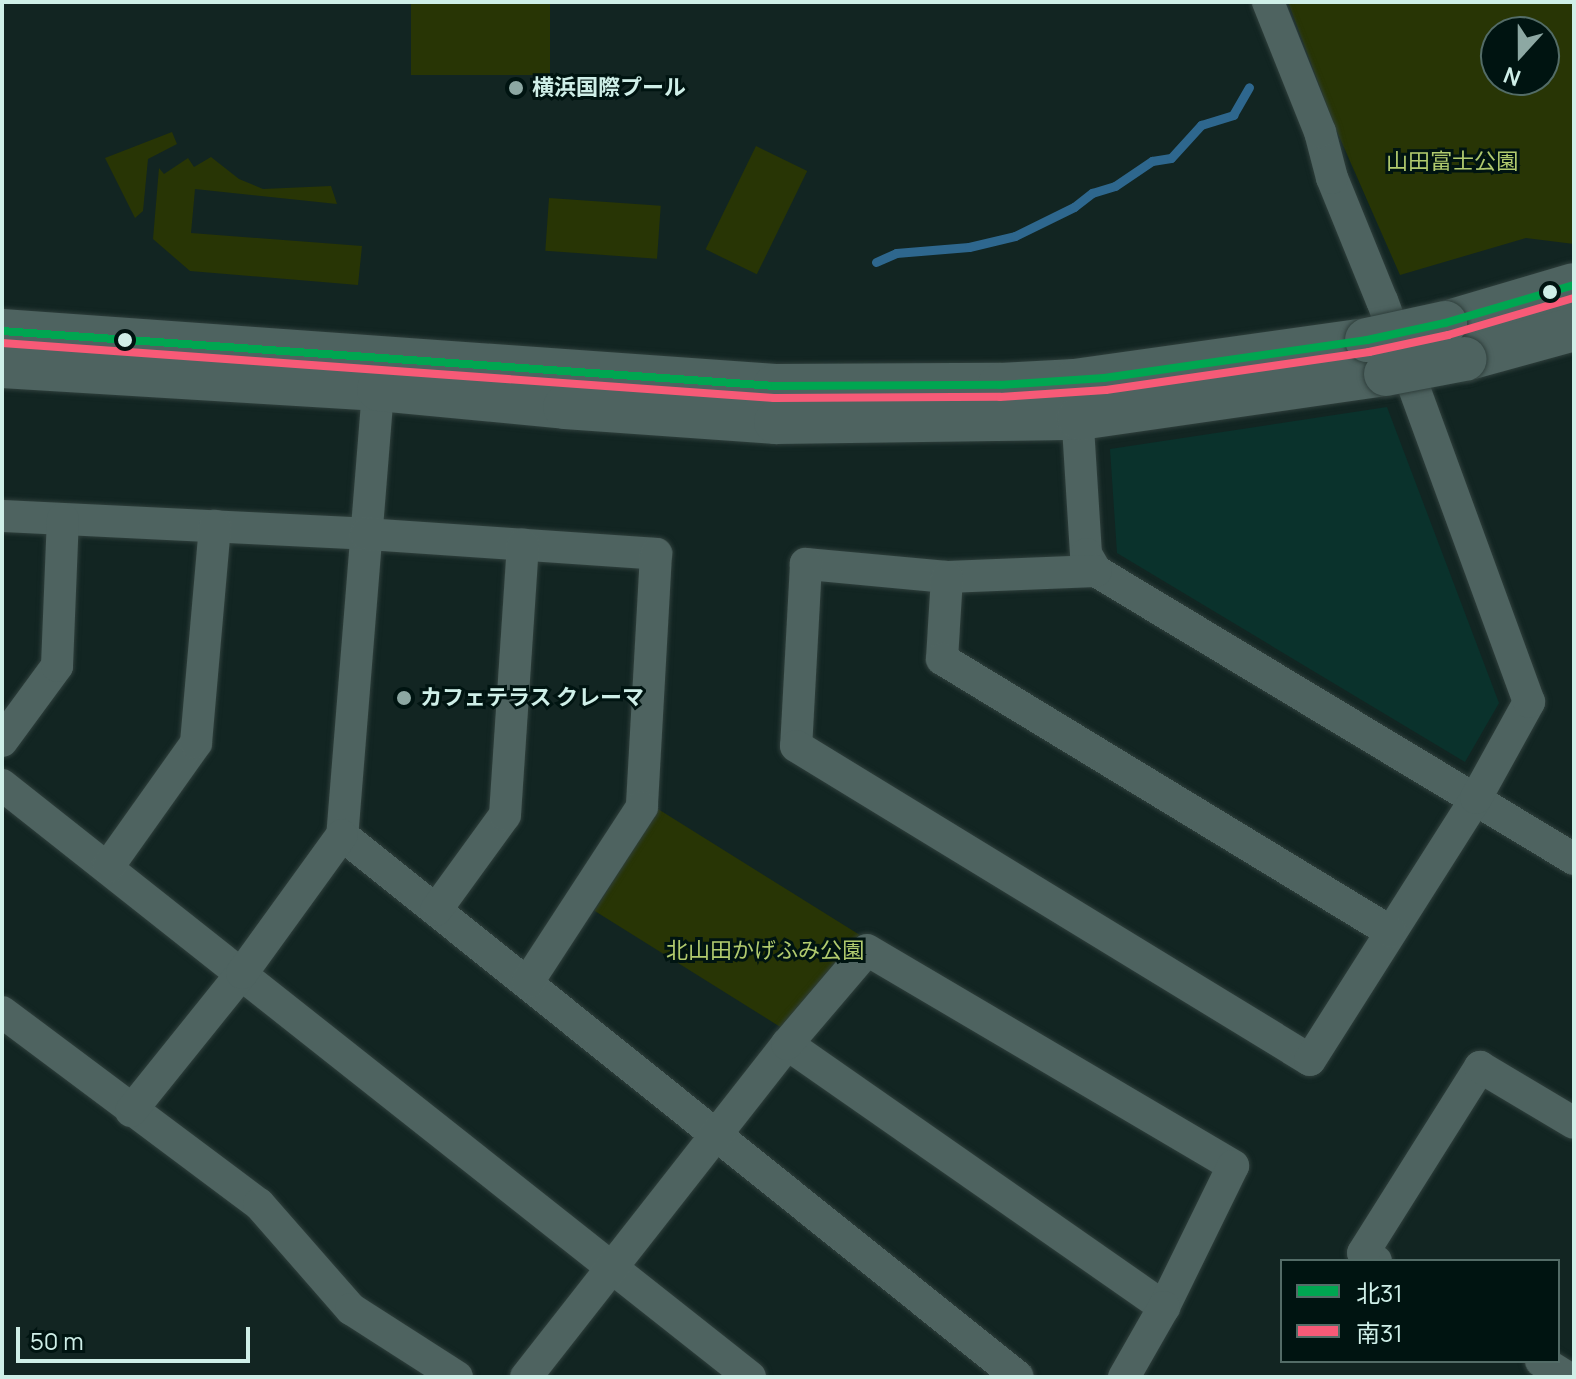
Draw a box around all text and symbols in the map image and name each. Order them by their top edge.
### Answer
north arrow [1480,16,1560,96]
text: N [1499,60,1525,93]
place label: 横浜国際プール [532,75,686,101]
marker: 横浜国際プール [507,79,525,97]
park label: 山田富士公園 [1386,149,1518,175]
unlabelled marker [1542,284,1558,300]
unlabelled marker [117,332,133,348]
place label: カフェテラス クレーマ [420,685,644,711]
marker: カフェテラス クレーマ [395,689,413,707]
park label: 北山田かげふみ公園 [666,938,864,964]
legend [1280,1259,1560,1363]
text: 北31 [1356,1276,1403,1309]
scale bar [20,1311,254,1361]
text: 南31 [1356,1316,1403,1349]
text: 50 m [30,1324,84,1357]

